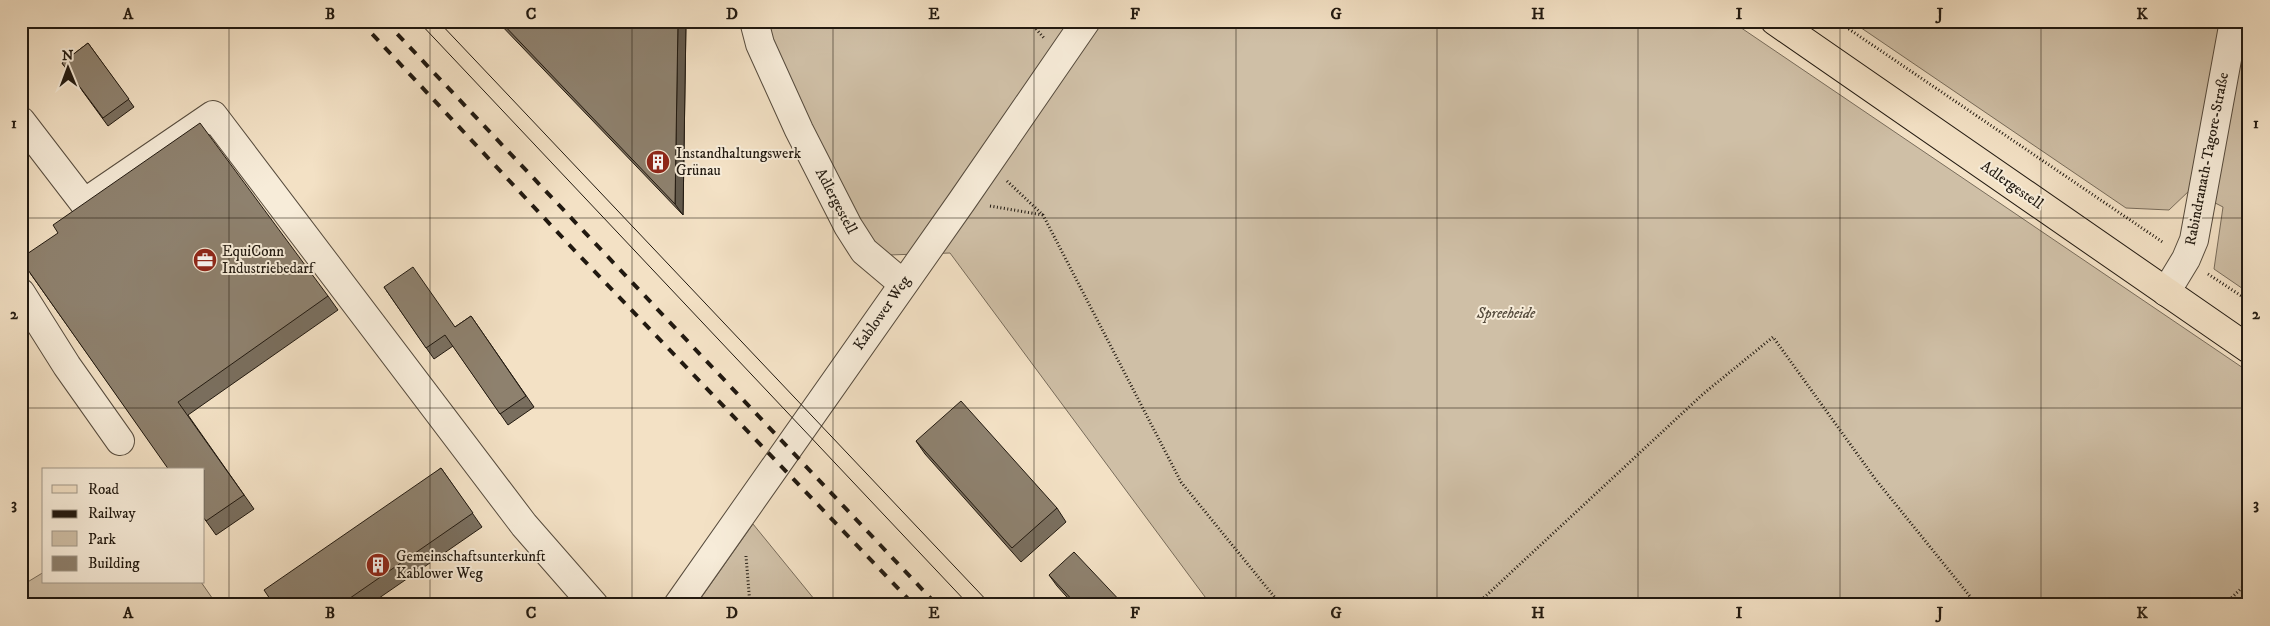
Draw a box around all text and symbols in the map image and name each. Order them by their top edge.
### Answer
text: A [122,4,134,24]
text: B [325,4,335,24]
text: C [526,4,536,24]
text: D [726,4,738,24]
text: E [928,4,940,24]
text: F [1130,4,1140,24]
text: G [1330,4,1342,24]
text: H [1531,4,1545,24]
text: I [1736,4,1743,24]
text: J [1935,4,1944,24]
text: K [2136,4,2148,24]
north arrow [42,42,92,92]
text: N [62,47,74,65]
street label: Rabindranath-Tagore-Straße [2181,71,2233,247]
text: 1 [11,113,17,133]
text: 1 [2253,113,2259,133]
place label: Instandhaltungswerk Grünau [676,144,802,180]
building icon: Instandhaltungswerk Grünau [645,149,671,175]
street label: Adlergestell [1977,157,2047,214]
street label: Adlergestell [811,165,861,238]
place label: EquiConn Industriebedarf [222,242,316,278]
office icon: EquiConn Industriebedarf [192,247,218,273]
street label: Kablower Weg [849,271,915,354]
text: 2 [10,304,19,324]
park label: Spreeheide [1476,304,1536,323]
text: 2 [2252,304,2261,324]
legend [42,468,205,584]
text: Road [88,480,120,499]
text: 3 [11,494,17,514]
text: 3 [2253,494,2259,514]
text: Railway [88,504,136,523]
text: Park [88,530,117,549]
place label: Gemeinschaftsunterkunft Kablower Weg [396,547,546,583]
building icon: Gemeinschaftsunterkunft Kablower Weg [365,552,391,578]
text: Building [88,554,140,573]
text: A [122,603,134,623]
text: B [325,603,335,623]
text: C [526,603,536,623]
text: D [726,603,738,623]
text: E [928,603,940,623]
text: F [1130,603,1140,623]
text: G [1330,603,1342,623]
text: H [1531,603,1545,623]
text: I [1736,603,1743,623]
text: J [1935,603,1944,623]
text: K [2136,603,2148,623]

